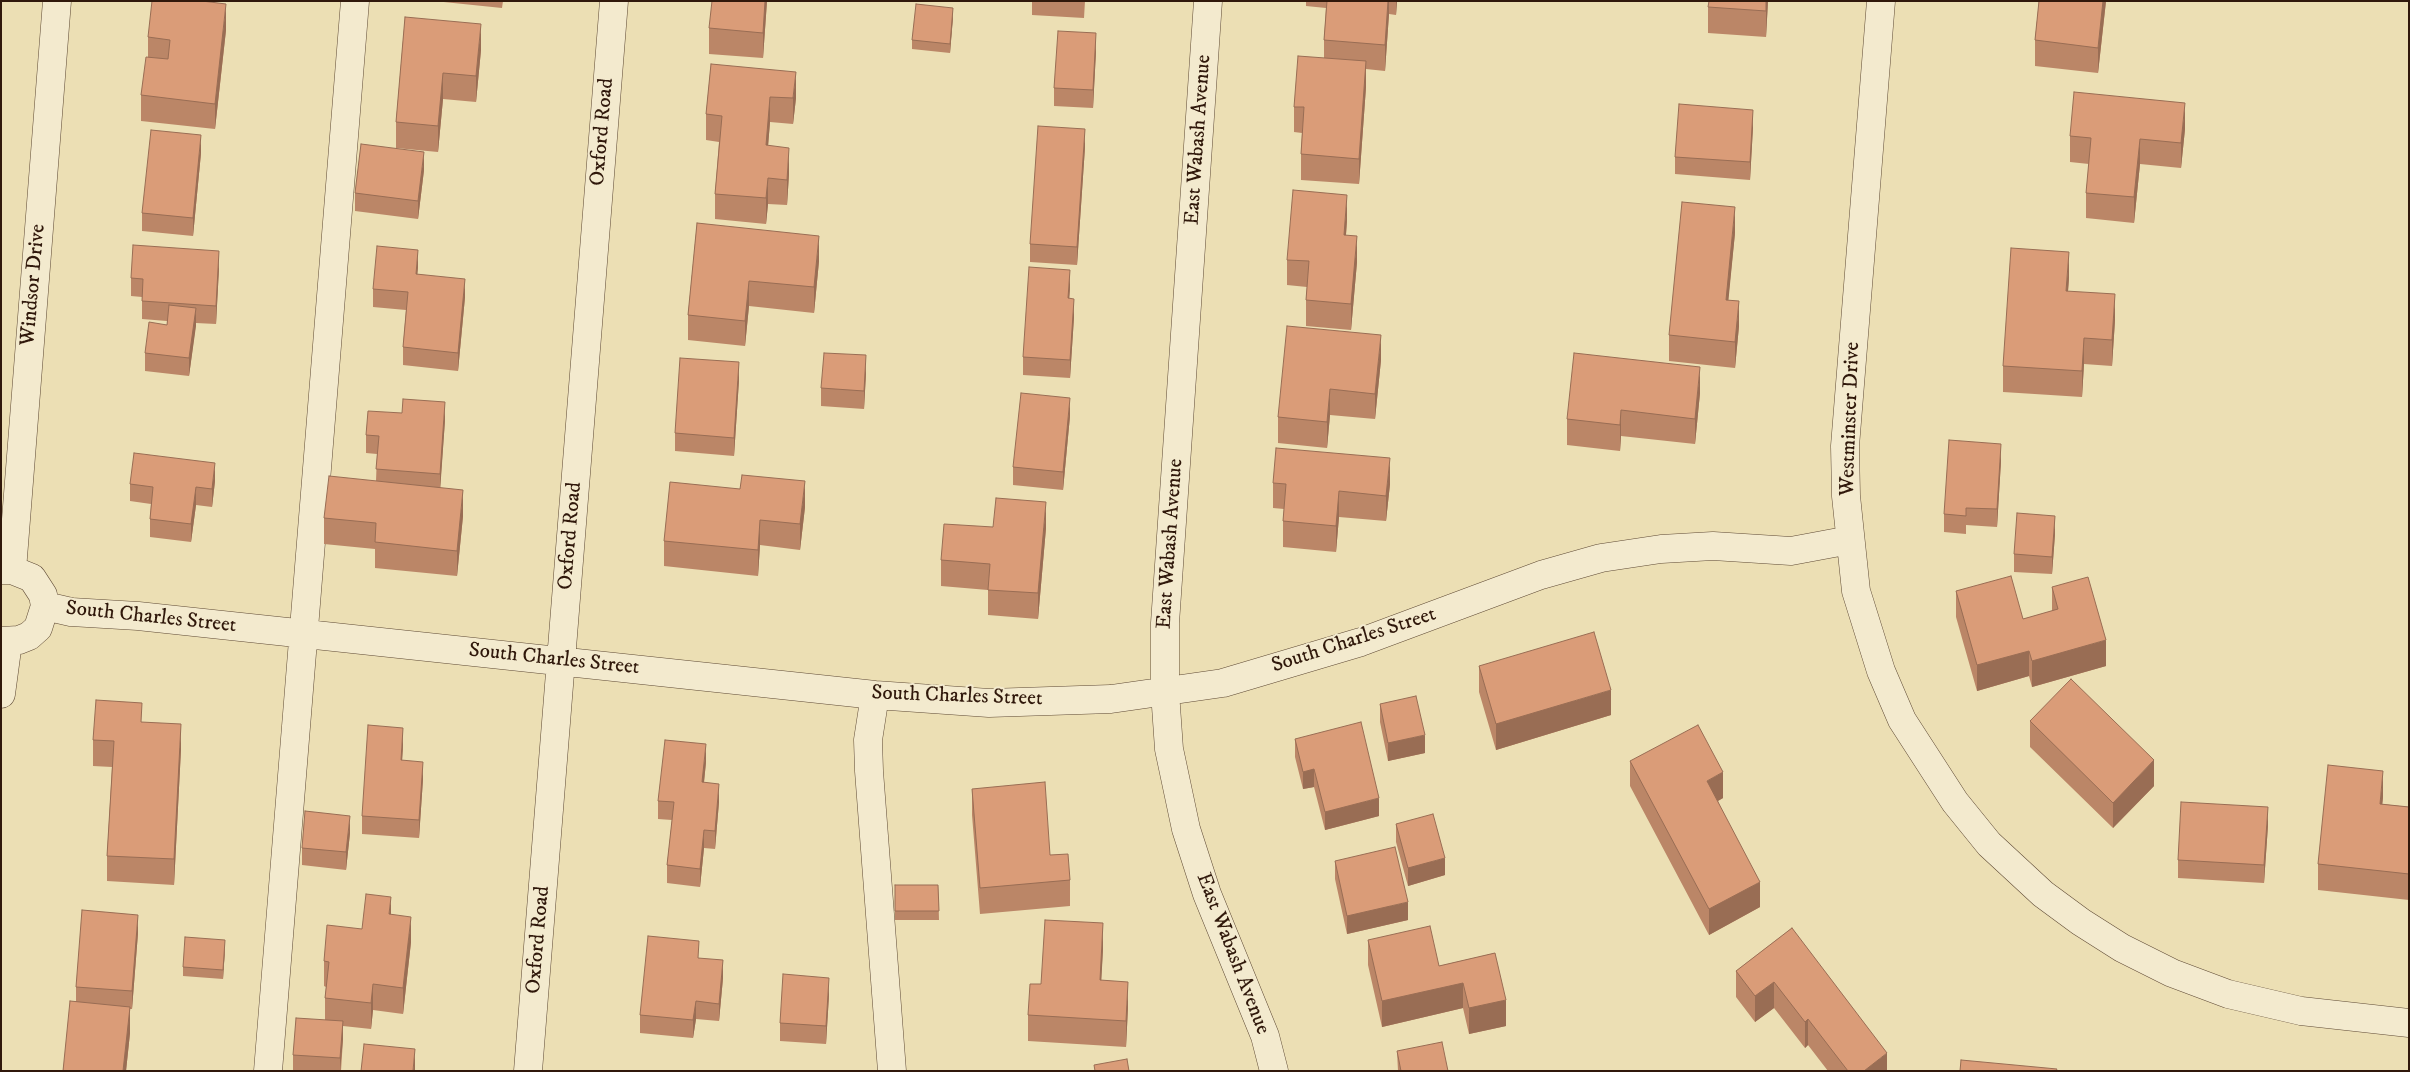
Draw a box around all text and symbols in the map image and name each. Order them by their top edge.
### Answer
street label: East Wabash Avenue [1180,54,1218,226]
street label: Oxford Road [586,77,620,187]
street label: Windsor Drive [16,223,52,347]
street label: Westminster Drive [1836,341,1866,497]
street label: East Wabash Avenue [1152,458,1190,630]
street label: Oxford Road [554,481,588,591]
street label: South Charles Street [64,597,238,639]
street label: South Charles Street [1269,603,1439,679]
street label: South Charles Street [467,639,641,681]
street label: South Charles Street [871,681,1043,713]
street label: East Wabash Avenue [1190,870,1274,1038]
street label: Oxford Road [522,885,556,995]

